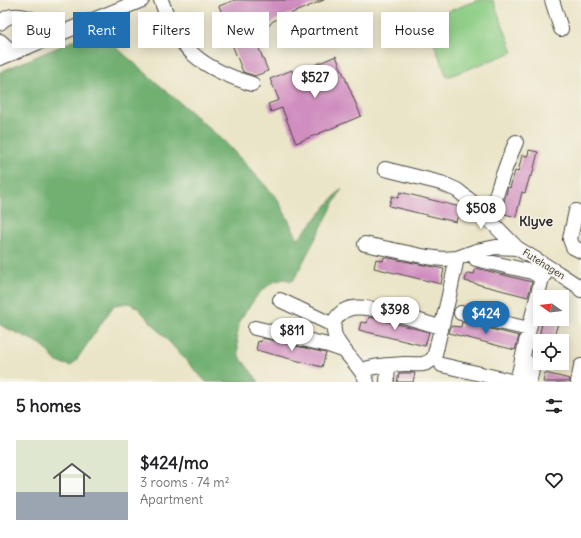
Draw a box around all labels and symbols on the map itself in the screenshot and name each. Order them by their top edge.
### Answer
pin: $527 [291,65,339,99]
pin: $508 [457,196,505,230]
district label: Klyve [519,212,553,230]
street label: Futehagen [520,246,568,282]
north arrow [533,290,569,326]
pin: $398 [371,297,419,331]
pin: $424 [462,301,510,335]
pin: $811 [268,318,316,352]

